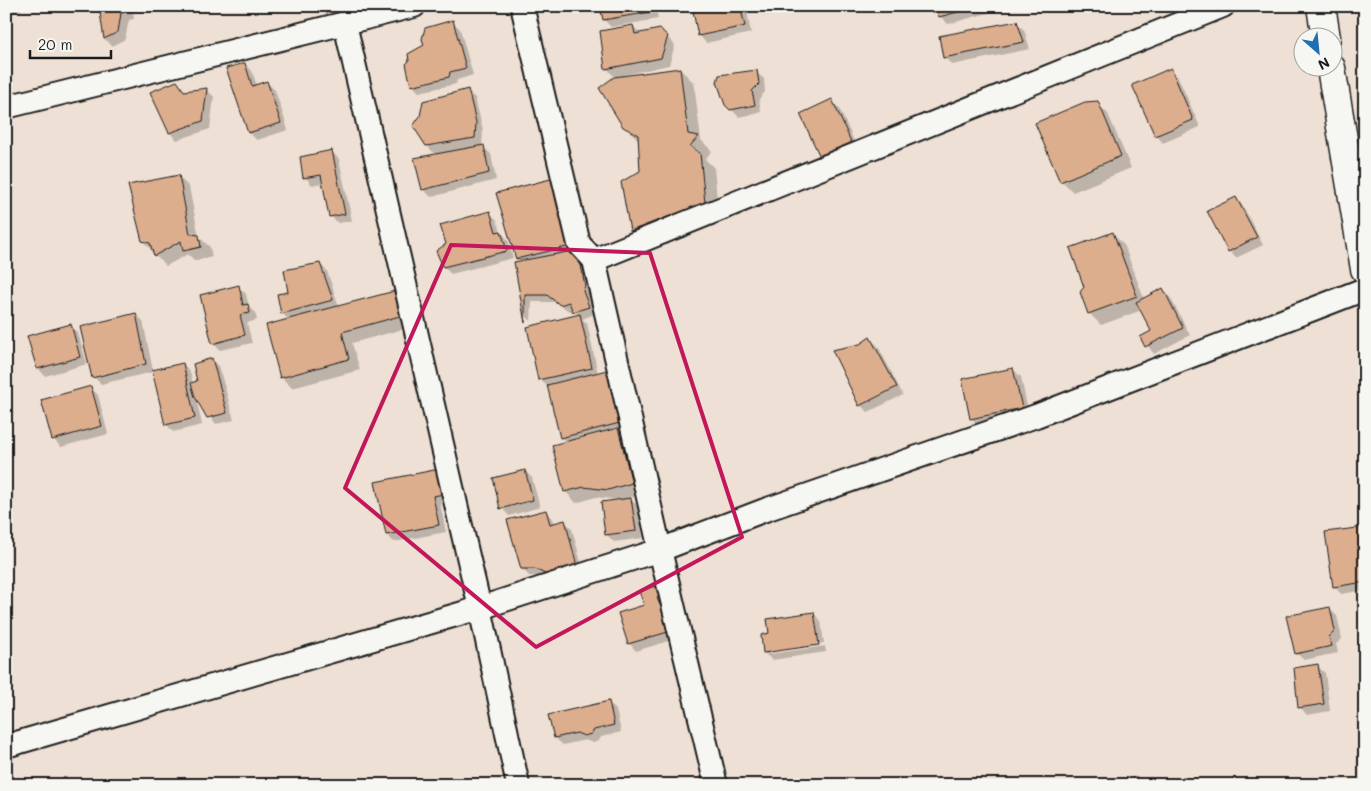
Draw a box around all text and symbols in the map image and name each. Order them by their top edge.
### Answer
scale bar [30,28,111,60]
north arrow [1294,28,1344,78]
text: 20 m [38,34,72,54]
text: N [1315,53,1333,75]

